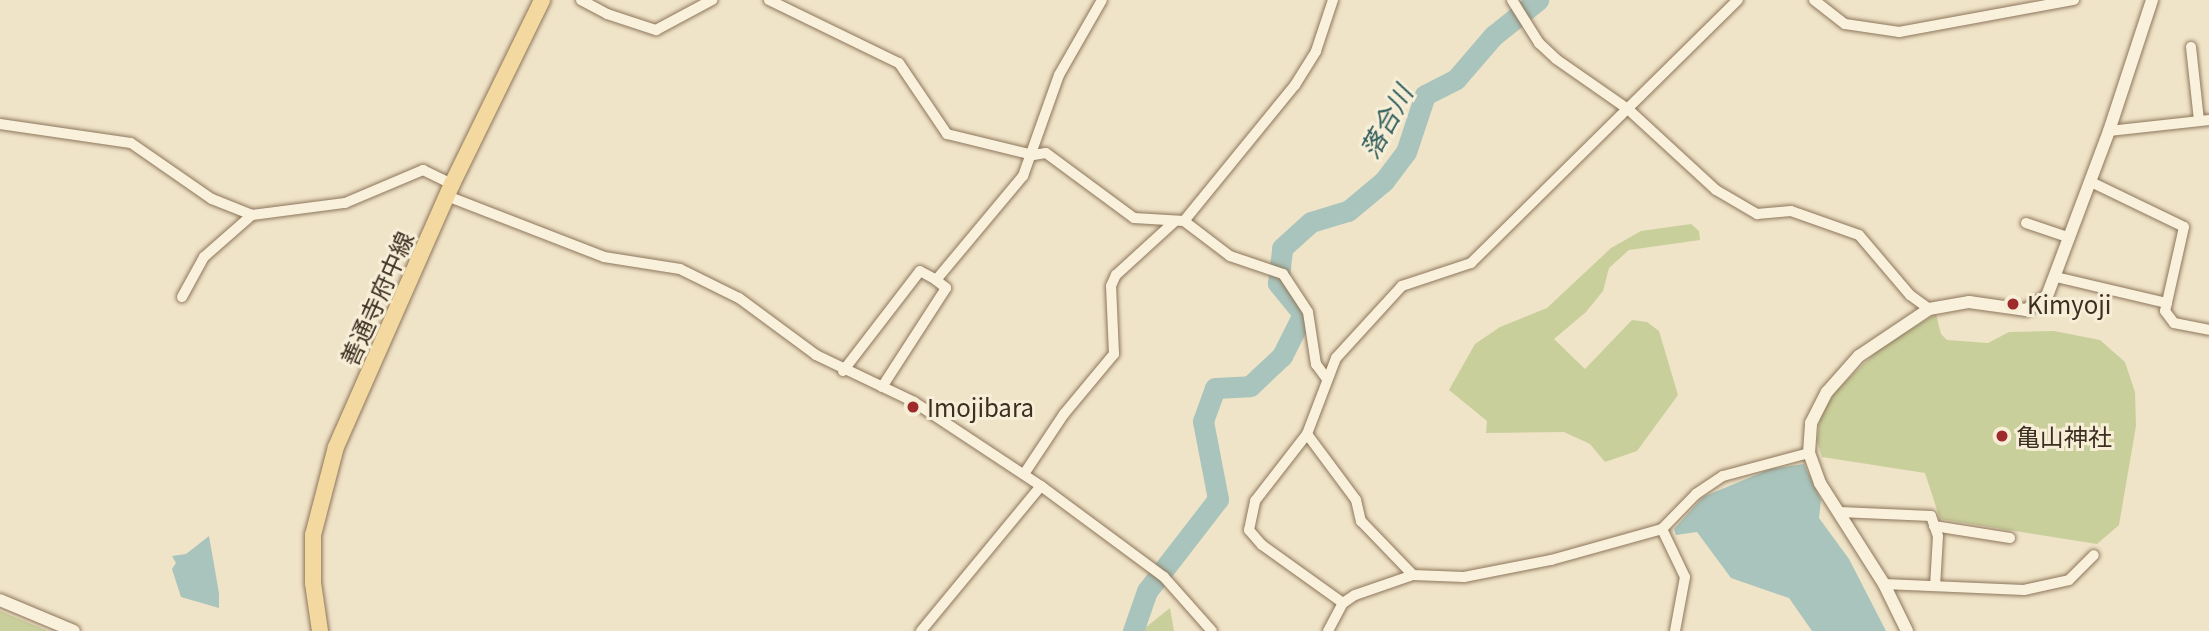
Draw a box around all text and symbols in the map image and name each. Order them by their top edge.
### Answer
water label: 落合川 [1352,79,1418,163]
street label: 善通寺府中線 [334,226,418,370]
place label: Kimyoji [2027,290,2111,318]
marker: Kimyoji [2005,296,2021,312]
place label: Imojibara [927,393,1034,421]
marker: Imojibara [905,399,921,415]
place label: 亀山神社 [2016,422,2112,450]
marker: 亀山神社 [1994,428,2010,444]

